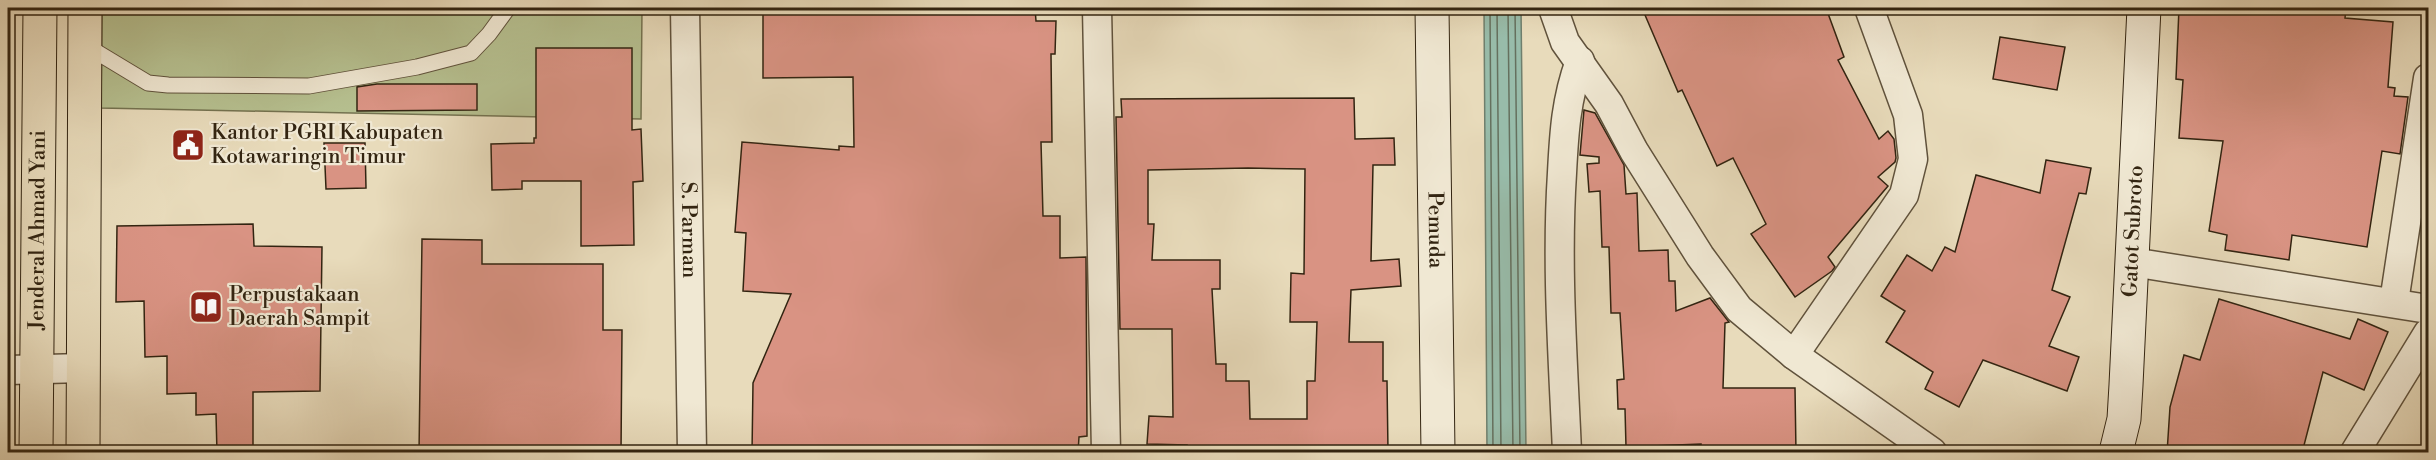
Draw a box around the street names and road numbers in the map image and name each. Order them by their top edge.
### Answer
street label: Jenderal Ahmad Yani [24,130,52,331]
street label: Gatot Subroto [2117,165,2149,298]
street label: S. Parman [675,181,702,279]
street label: Pemuda [1421,192,1449,269]

